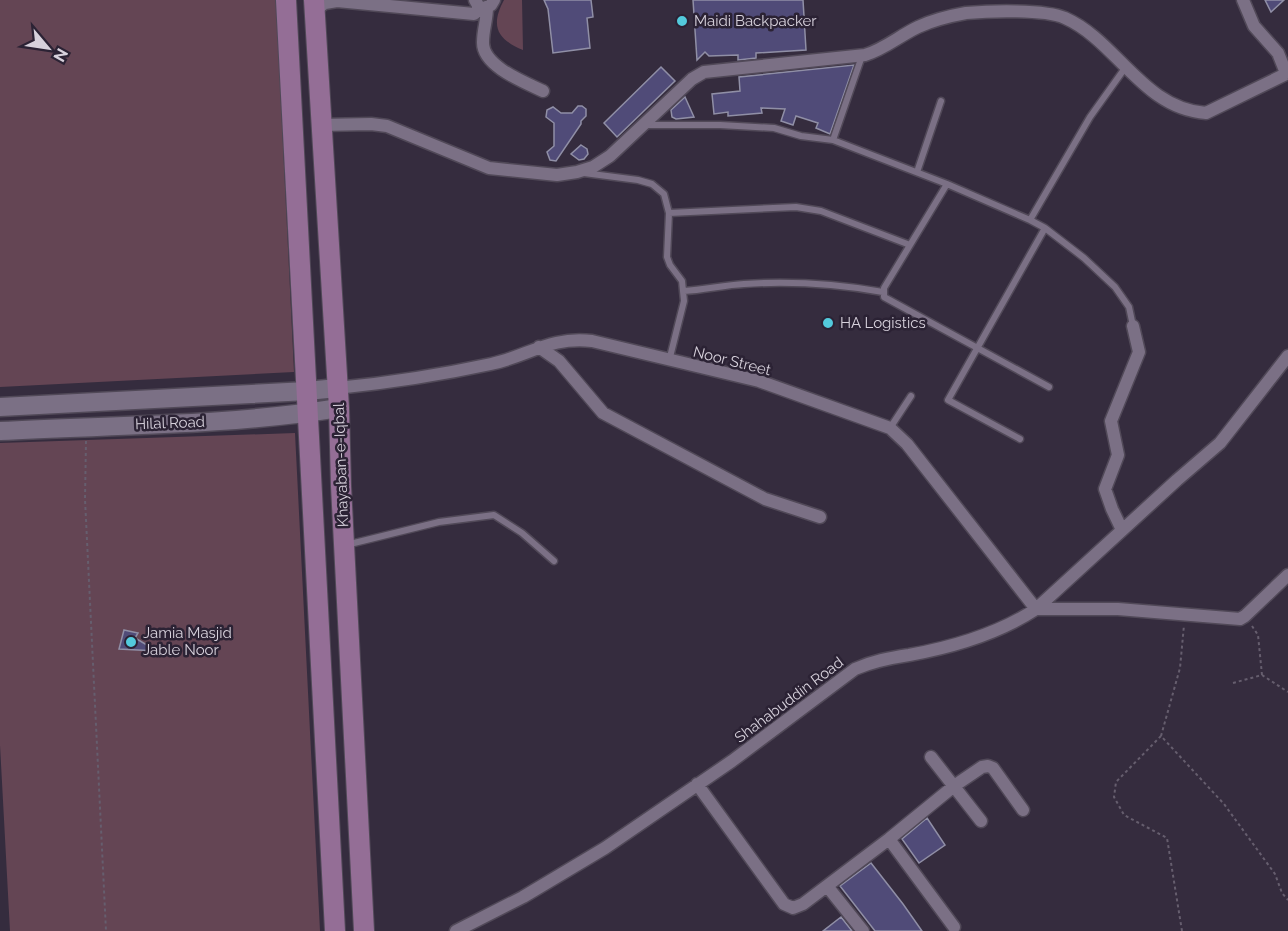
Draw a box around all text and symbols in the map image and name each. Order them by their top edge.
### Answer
place label: Maidi Backpacker [694,12,817,30]
marker: Maidi Backpacker [675,14,689,28]
north arrow [18,18,78,78]
text: N [49,45,72,65]
place label: HA Logistics [840,314,926,332]
marker: HA Logistics [821,316,835,330]
street label: Noor Street [691,343,773,379]
street label: Khayaban-e-Iqbal [330,402,352,528]
street label: Hilal Road [135,413,205,433]
place label: Jamia Masjid Jable Noor [143,624,232,659]
marker: Jamia Masjid Jable Noor [124,635,138,649]
street label: Shahabuddin Road [731,653,847,747]

